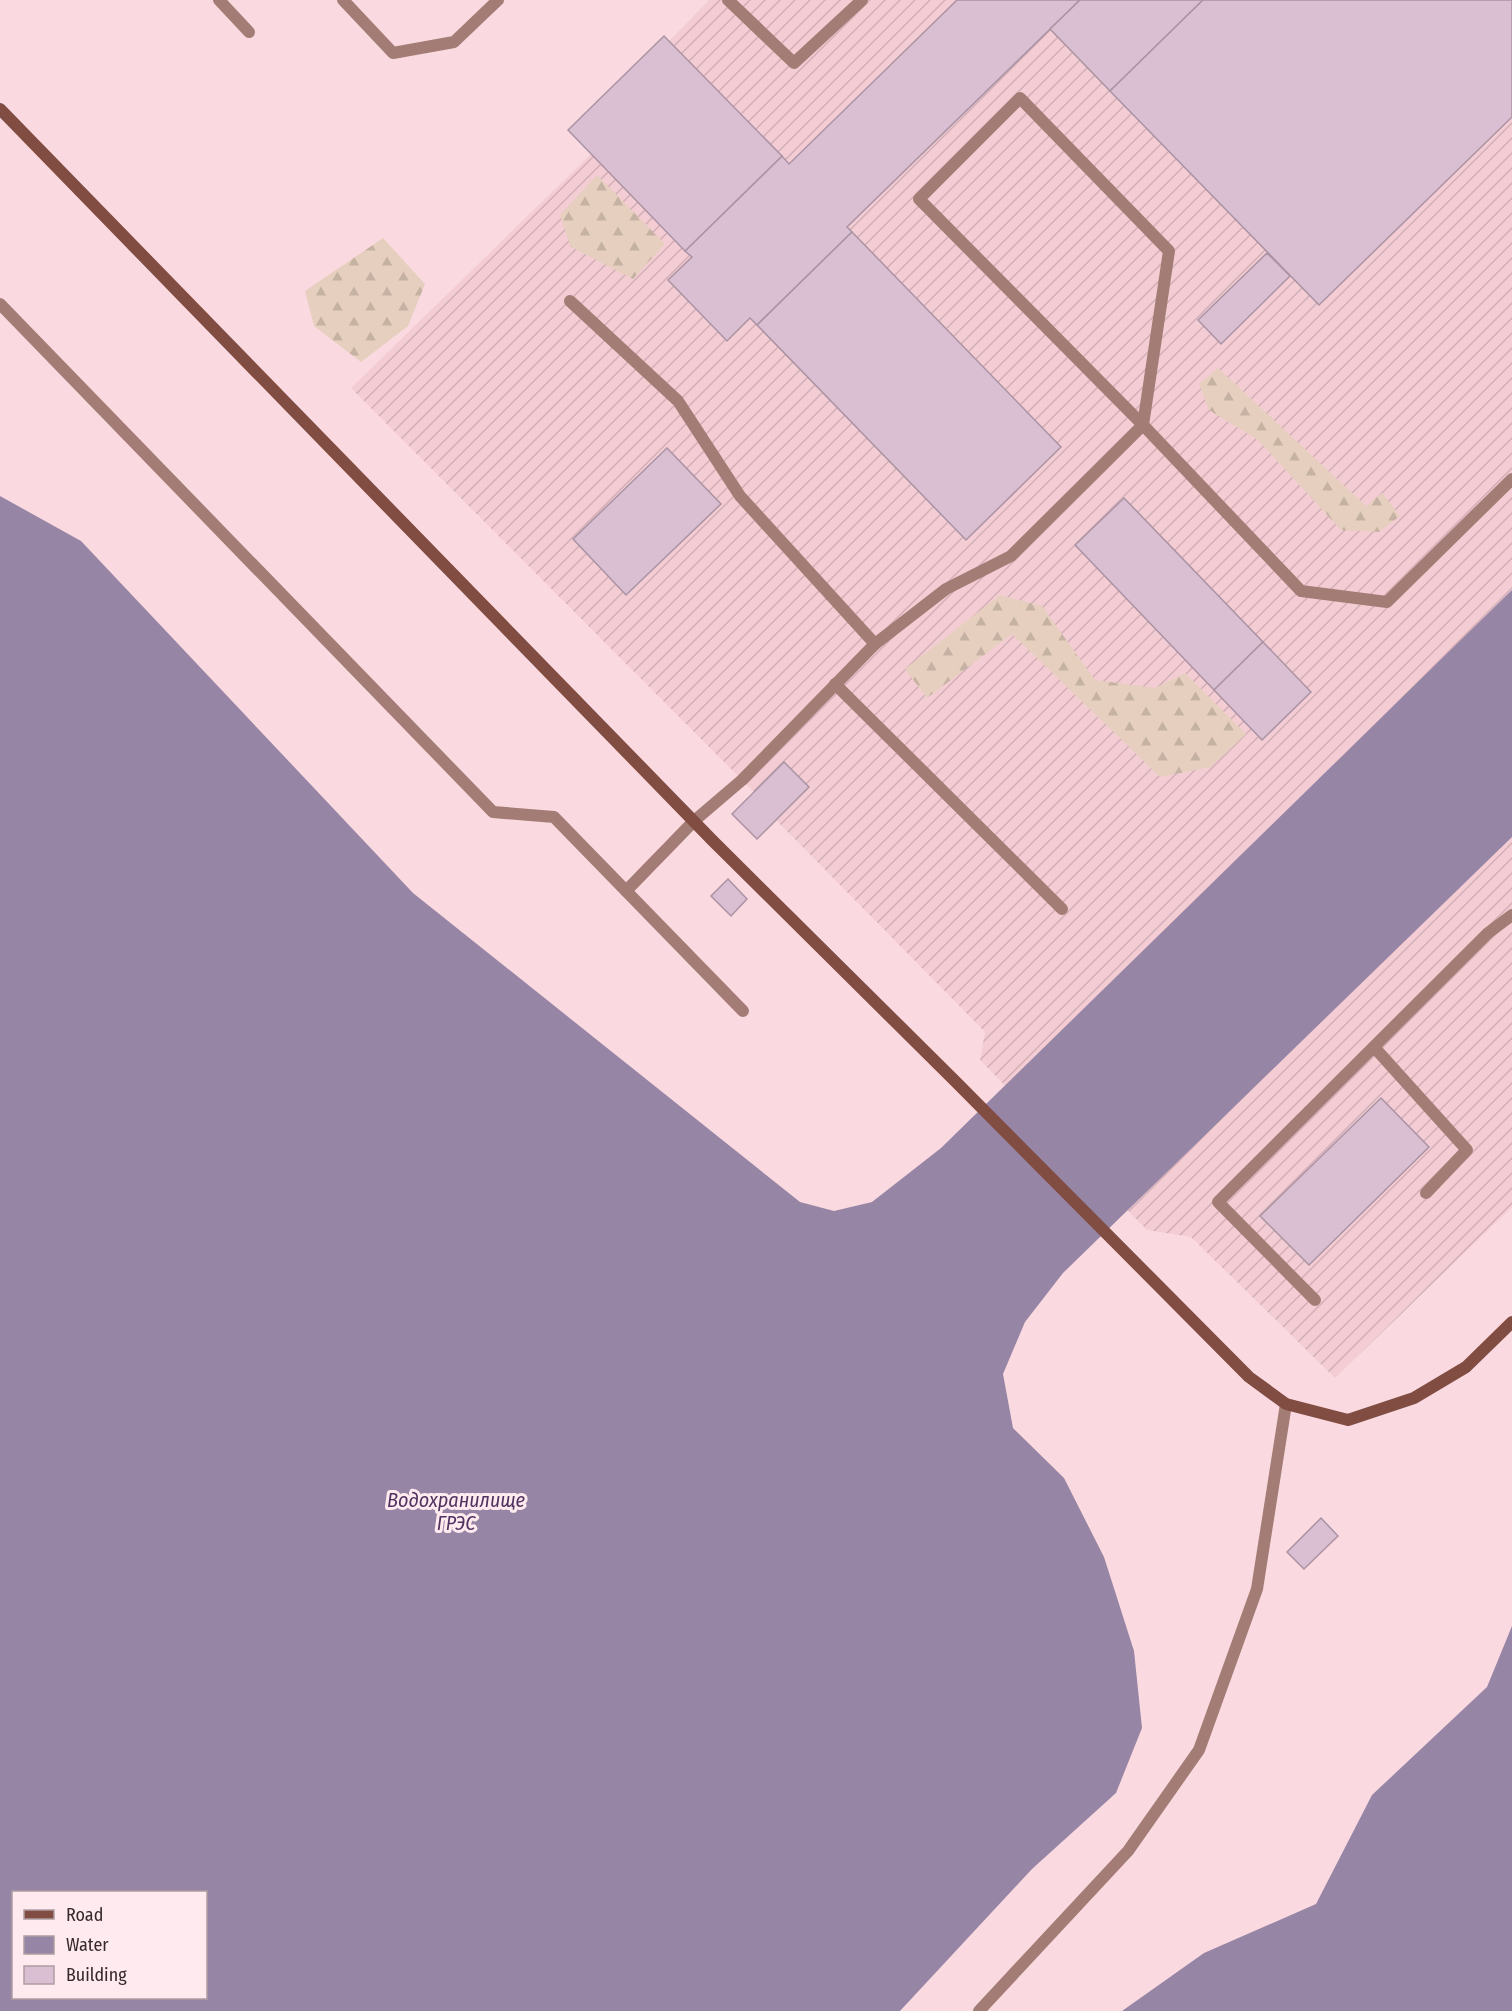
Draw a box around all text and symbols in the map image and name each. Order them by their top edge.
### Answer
water label: Водохранилище ГРЭС [387,1488,526,1535]
legend [12,1891,207,1999]
text: Road [66,1904,103,1926]
text: Water [66,1934,109,1956]
text: Building [66,1964,127,1986]

